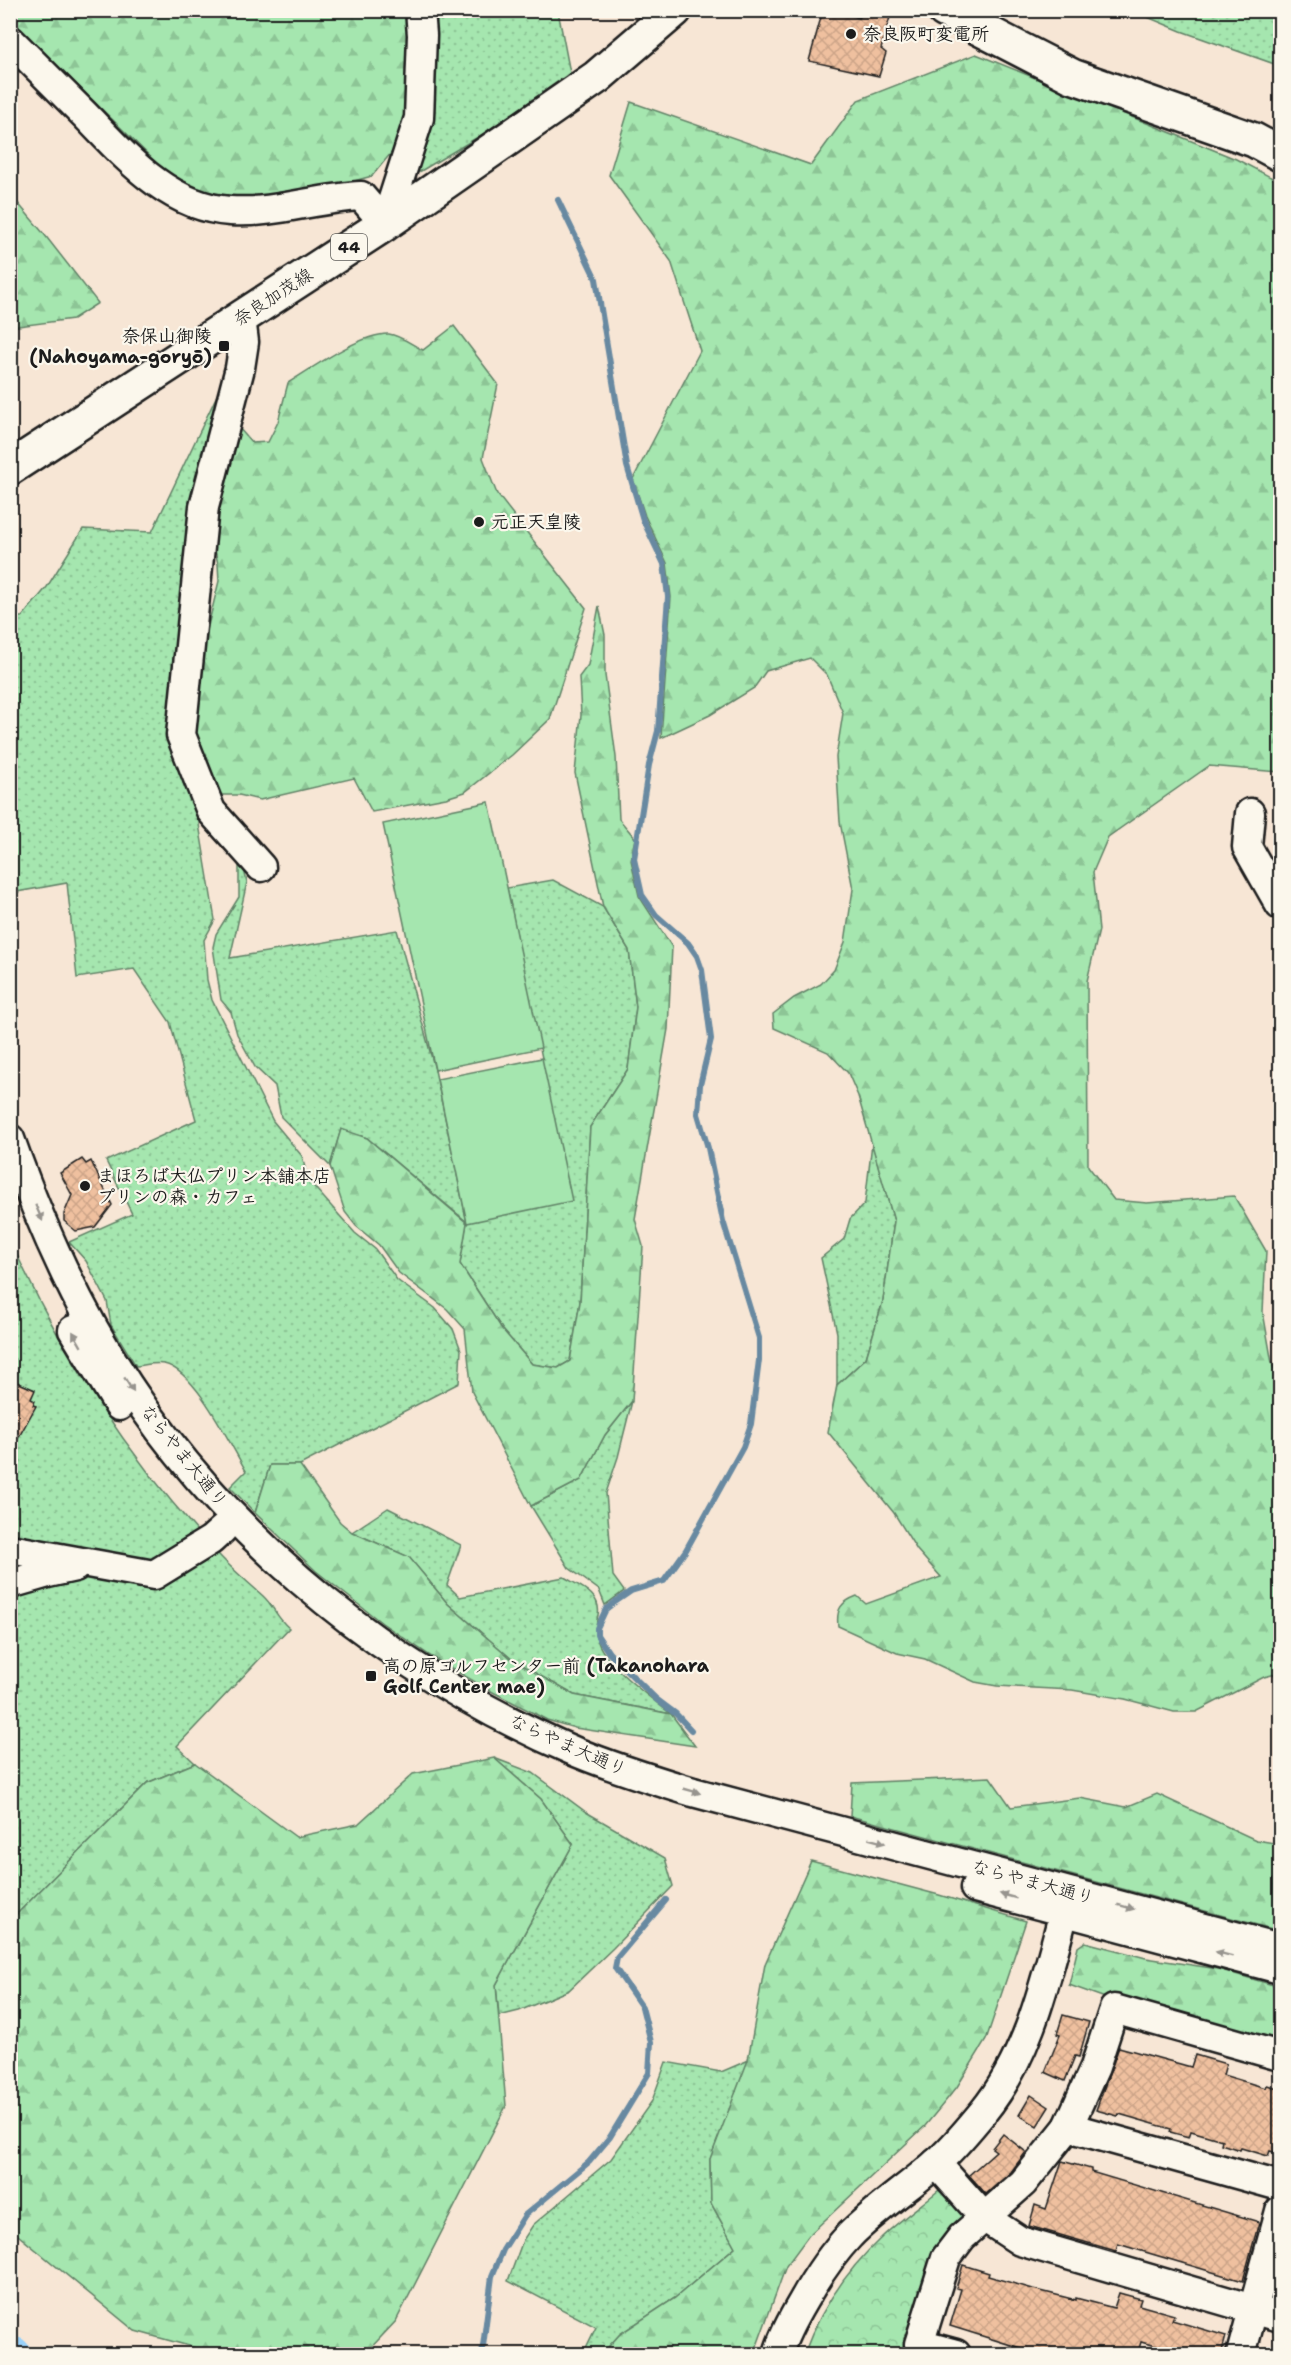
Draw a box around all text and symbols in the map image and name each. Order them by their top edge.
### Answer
place label: 奈良阪町変電所 [863,22,989,46]
marker: 奈良阪町変電所 [844,27,858,41]
road number: 44 [331,234,367,260]
street label: 奈良加茂線 [229,262,317,332]
place label: 奈保山御陵 (Nahoyama-goryō) [29,324,212,369]
marker: 奈保山御陵 (Nahoyama-goryō) [217,339,231,353]
place label: 元正天皇陵 [491,510,581,534]
marker: 元正天皇陵 [472,515,486,529]
place label: まほろば大仏プリン本舗本店 プリンの森・カフェ [97,1164,331,1209]
marker: まほろば大仏プリン本舗本店 プリンの森・カフェ [78,1179,92,1193]
one-way arrow [34,1205,43,1222]
one-way arrow [73,1330,83,1347]
one-way arrow [124,1377,135,1393]
street label: ならやま大通り [135,1399,233,1513]
place label: 高の原ゴルフセンター前 (Takanohara Golf Center mae) [383,1654,710,1699]
marker: 高の原ゴルフセンター前 (Takanohara Golf Center mae) [364,1669,378,1683]
street label: ならやま大通り [506,1708,630,1782]
one-way arrow [683,1787,701,1796]
one-way arrow [867,1836,886,1846]
street label: ならやま大通り [969,1854,1097,1910]
one-way arrow [998,1891,1017,1901]
one-way arrow [1117,1903,1135,1912]
one-way arrow [1215,1949,1233,1958]

